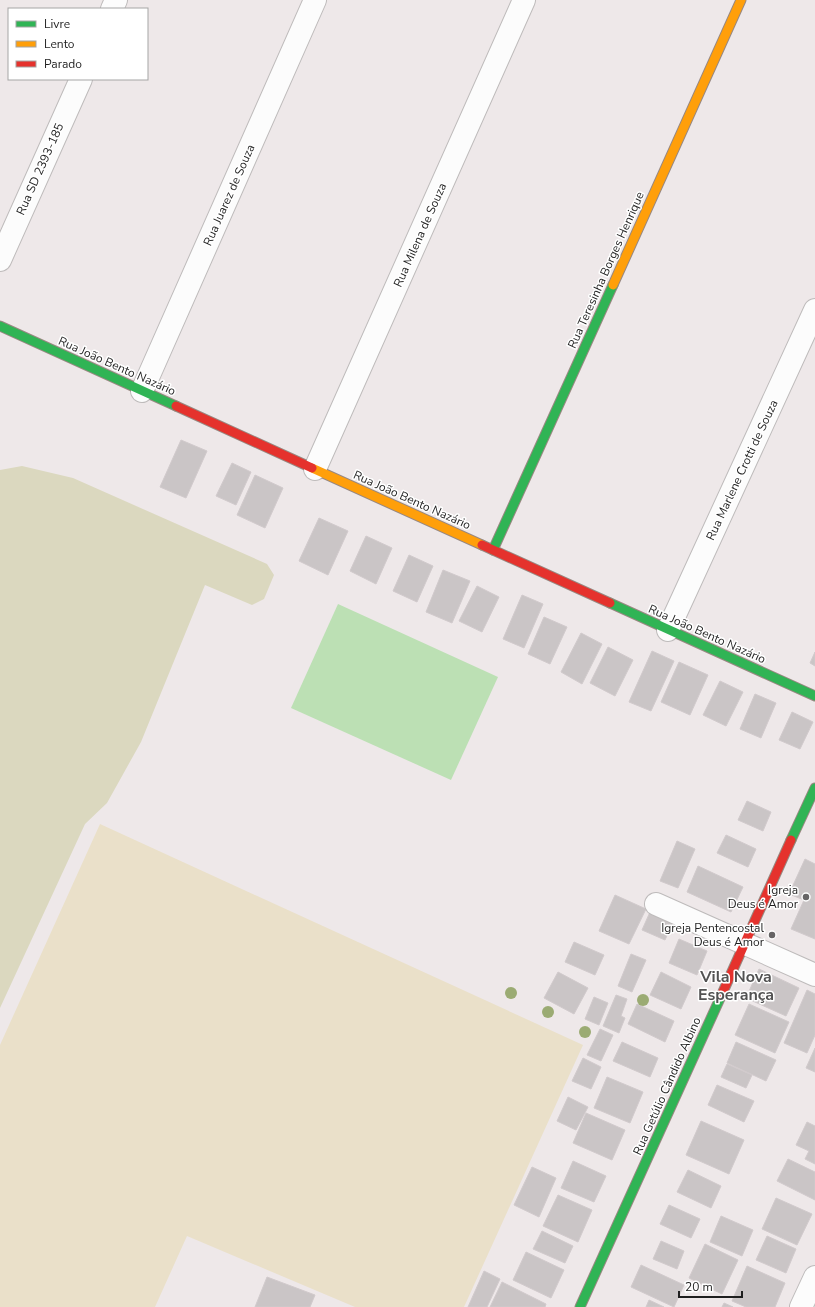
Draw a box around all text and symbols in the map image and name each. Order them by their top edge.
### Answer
legend [8,8,148,80]
text: Livre [44,16,70,32]
text: Lento [44,36,75,52]
text: Parado [44,56,82,72]
street label: Rua SD 2393-185 [13,120,67,218]
street label: Rua Juarez de Souza [199,142,259,248]
street label: Rua Milena de Souza [390,180,450,290]
street label: Rua Teresinha Borges Henrique [564,189,648,351]
street label: Rua João Bento Nazário [56,333,179,399]
street label: Rua Marlene Crotti de Souza [702,397,782,543]
street label: Rua João Bento Nazário [351,467,474,533]
street label: Rua João Bento Nazário [646,601,769,667]
place label: Igreja Deus é Amor [728,882,799,912]
marker: Igreja Deus é Amor [801,892,811,902]
place label: Igreja Pentencostal Deus é Amor [661,920,765,950]
marker: Igreja Pentencostal Deus é Amor [767,930,777,940]
district label: Vila Nova Esperança [698,966,774,1006]
street label: Rua Getúlio Cândido Albino [629,1014,705,1158]
scale bar [679,1273,742,1299]
text: 20 m [685,1279,713,1295]

